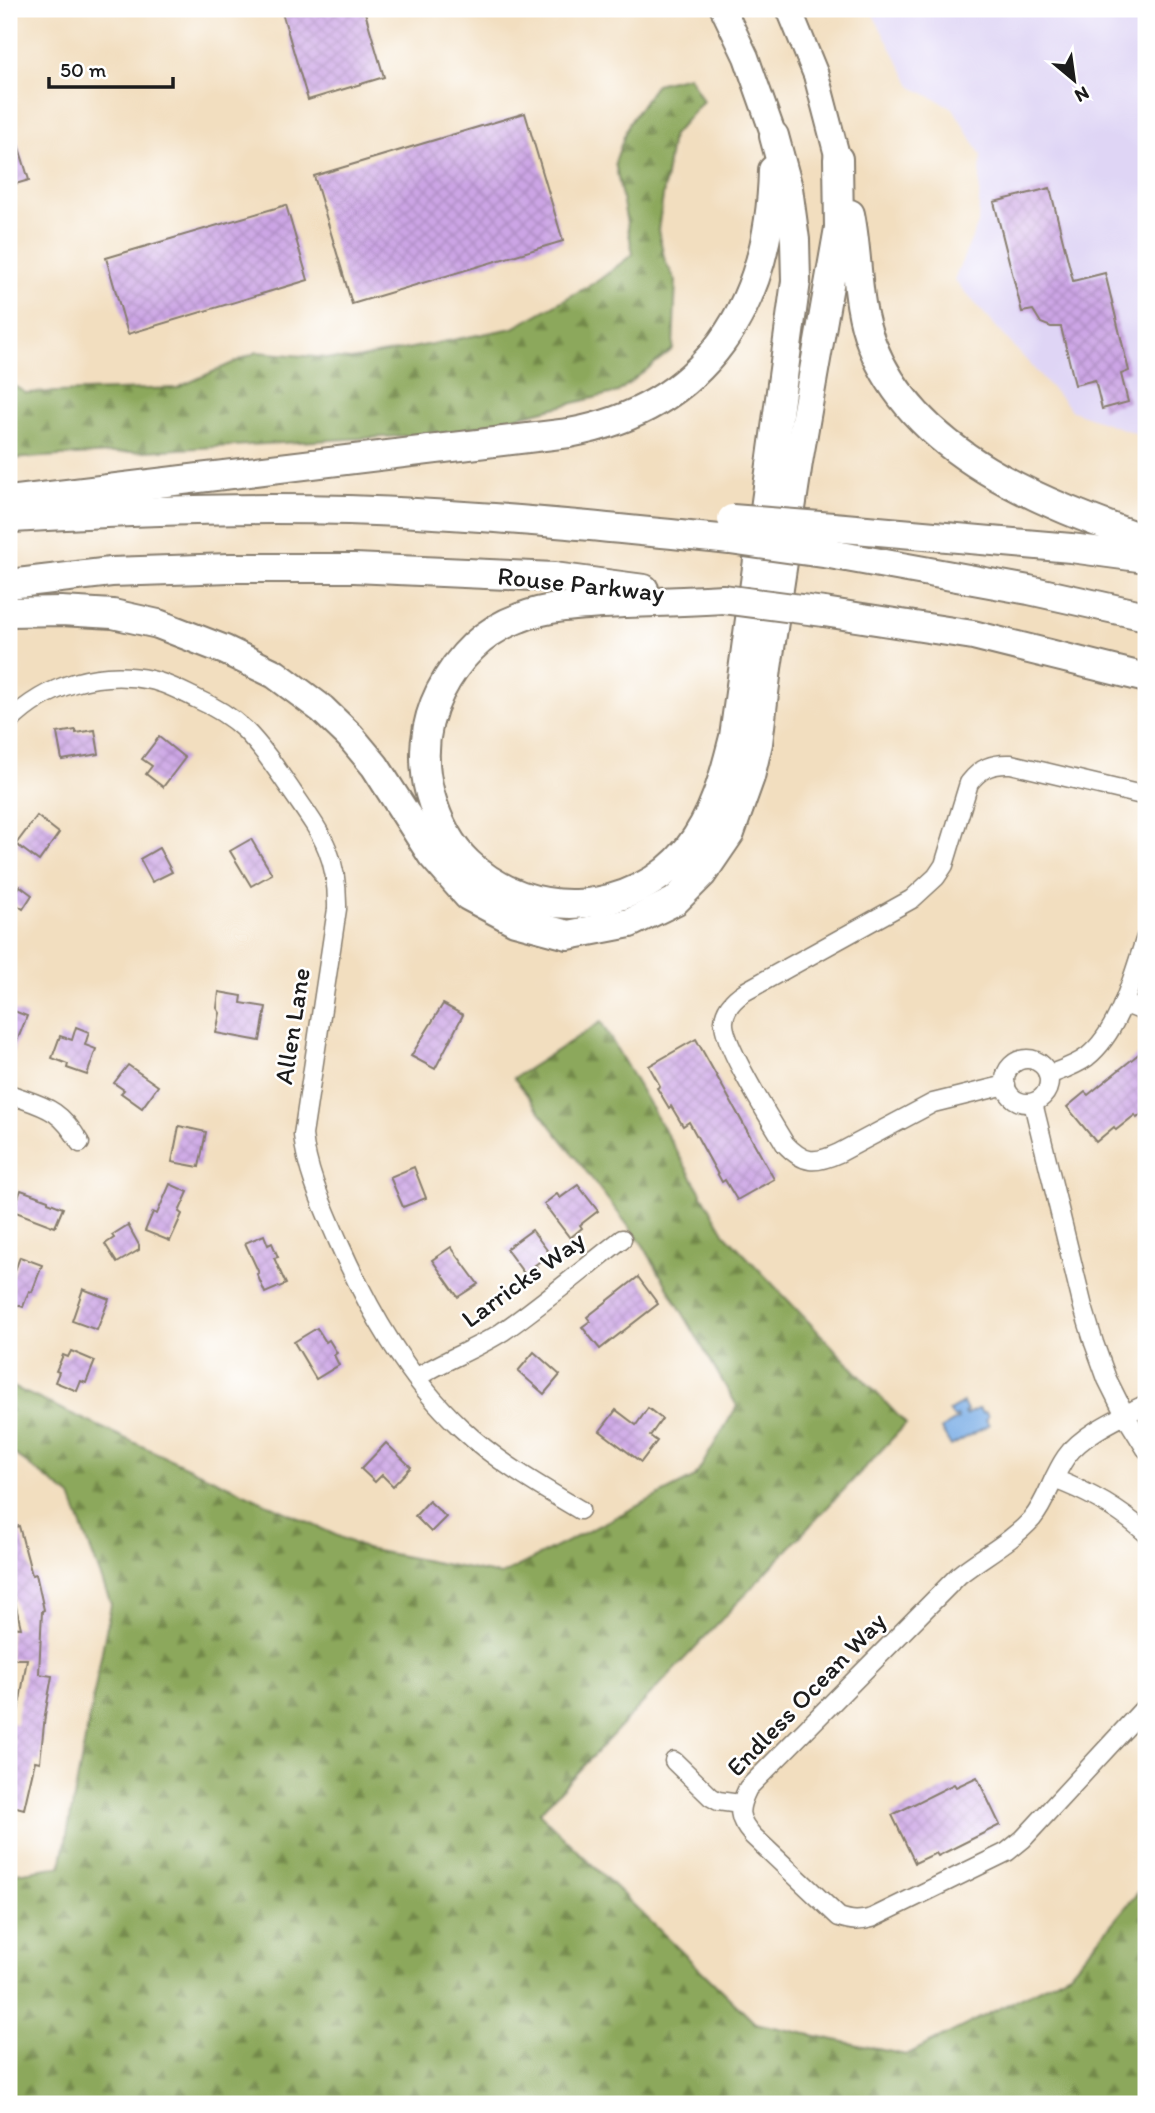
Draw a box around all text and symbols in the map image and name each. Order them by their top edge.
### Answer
scale bar [49,46,173,90]
north arrow [1040,46,1110,116]
text: 50 m [60,57,107,82]
text: N [1071,81,1093,108]
street label: Rouse Parkway [496,559,666,609]
street label: Allen Lane [267,965,317,1087]
street label: Larricks Way [455,1224,591,1334]
street label: Endless Ocean Way [719,1605,893,1783]

